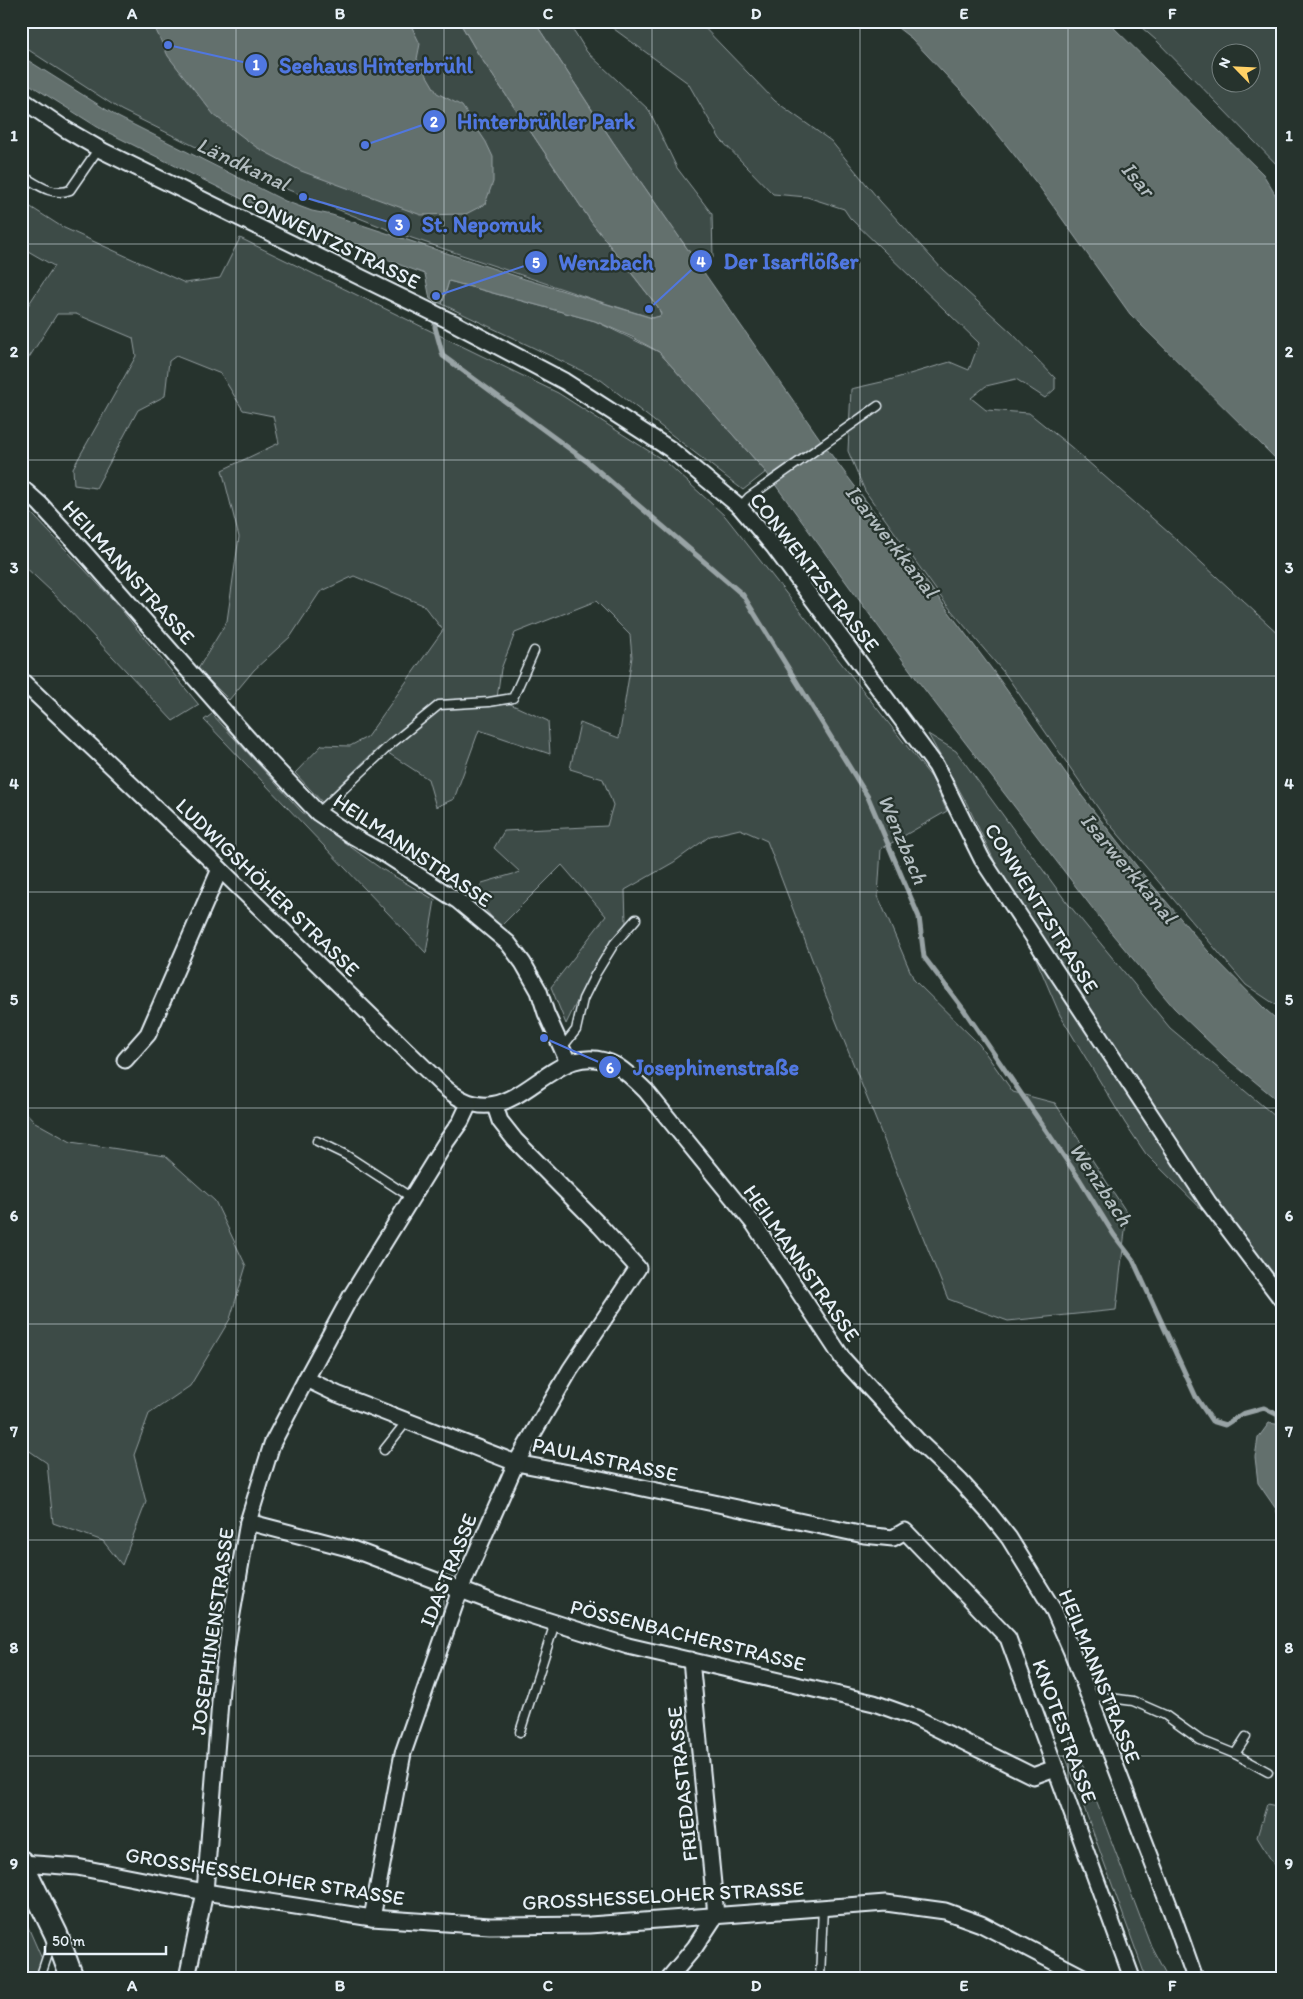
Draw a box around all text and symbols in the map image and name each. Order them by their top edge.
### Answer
text: A [126,4,138,23]
text: B [335,4,346,23]
text: C [543,4,554,23]
text: D [751,4,762,23]
text: E [960,4,969,23]
text: F [1168,4,1177,23]
north arrow [1210,42,1260,92]
callout: Seehaus Hinterbrühl [244,47,483,84]
text: Seehaus Hinterbrühl [279,52,474,79]
text: N [1215,55,1234,71]
text: 1 [253,56,260,74]
callout: Hinterbrühler Park [422,103,644,140]
text: Hinterbrühler Park [457,108,636,135]
text: 2 [430,113,438,131]
text: 1 [10,126,18,145]
text: 1 [1285,126,1293,145]
water label: Ländkanal [192,131,295,198]
water label: Isar [1115,156,1162,204]
street label: CONWENTZSTRASSE [238,186,425,294]
callout: St. Nepomuk [387,206,552,243]
text: St. Nepomuk [422,211,543,238]
text: 3 [395,216,403,234]
callout: Der Isarflößer [689,243,868,280]
callout: Wenzbach [523,244,663,281]
text: Der Isarflößer [724,248,860,275]
text: Wenzbach [559,249,654,276]
text: 4 [696,253,706,271]
text: 5 [532,254,540,272]
text: 2 [10,342,19,361]
text: 2 [1285,342,1294,361]
water label: Isarwerkkanal [839,479,946,604]
street label: CONWENTZSTRASSE [745,487,885,657]
street label: HEILMANNSTRASSE [58,495,201,650]
text: 3 [10,558,19,577]
text: 3 [1285,558,1294,577]
text: 4 [9,774,19,793]
text: 4 [1284,774,1294,793]
street label: HEILMANNSTRASSE [329,788,497,912]
water label: Wenzbach [872,790,934,889]
street label: LUDWIGSHÖHER STRASSE [171,793,365,982]
water label: Isarwerkkanal [1075,807,1184,930]
street label: CONWENTZSTRASSE [980,818,1105,998]
text: 5 [10,990,19,1009]
text: 5 [1285,990,1294,1009]
callout: Josephinenstraße [598,1049,809,1086]
text: Josephinenstraße [632,1054,799,1081]
text: 6 [606,1059,614,1077]
water label: Wenzbach [1063,1137,1139,1232]
street label: HEILMANNSTRASSE [738,1180,866,1346]
text: 6 [10,1206,19,1225]
text: 6 [1285,1206,1294,1225]
text: 7 [9,1422,18,1441]
text: 7 [1284,1422,1293,1441]
street label: PAULASTRASSE [530,1431,680,1487]
street label: IDASTRASSE [414,1510,482,1630]
street label: JOSEPHINENSTRASSE [185,1526,239,1736]
street label: HEILMANNSTRASSE [1054,1585,1146,1767]
street label: PÖSSENBACHERSTRASSE [568,1594,808,1676]
text: 8 [10,1638,19,1657]
text: 8 [1285,1638,1294,1657]
street label: KNOTESTRASSE [1027,1656,1103,1806]
street label: FRIEDASTRASSE [661,1705,703,1863]
street label: GROSSHESSELOHER STRASSE [124,1842,406,1910]
text: 9 [10,1854,18,1873]
text: 9 [1285,1854,1293,1873]
street label: GROSSHESSELOHER STRASSE [521,1875,805,1915]
scale bar [45,1924,166,1956]
text: 50 m [52,1932,85,1950]
text: A [126,1976,138,1995]
text: B [335,1976,346,1995]
text: C [543,1976,554,1995]
text: D [751,1976,762,1995]
text: E [960,1976,969,1995]
text: F [1168,1976,1177,1995]

